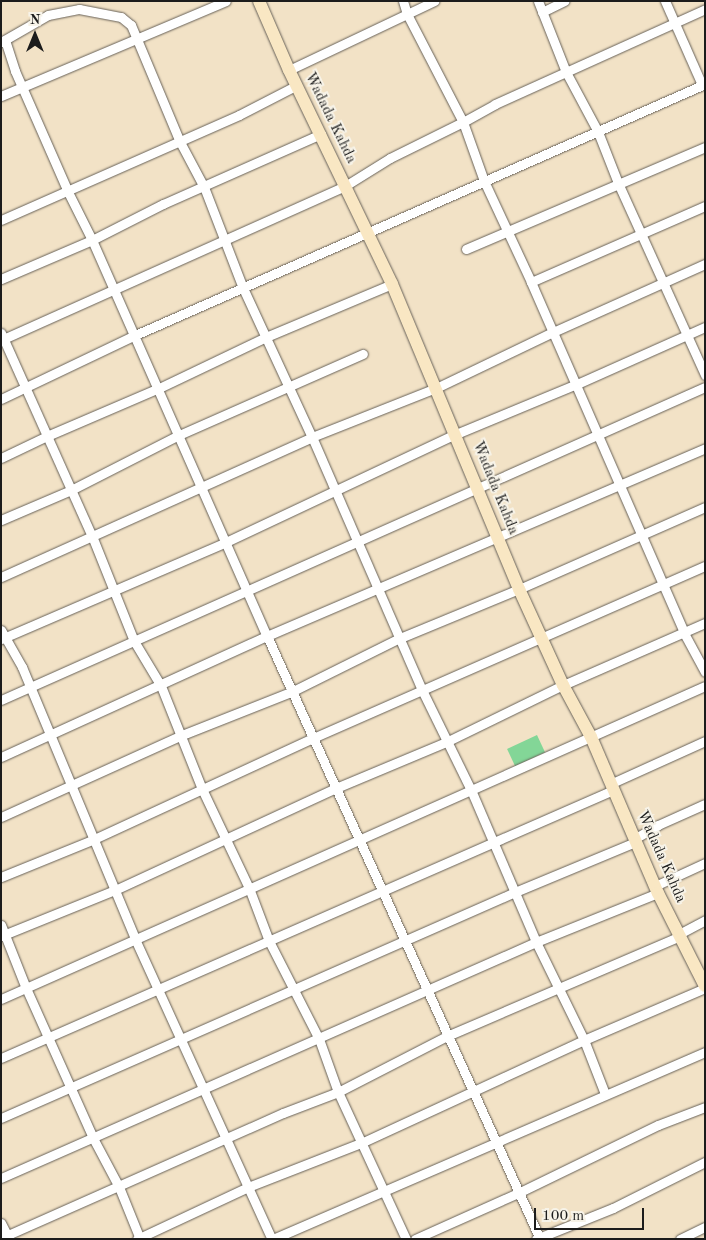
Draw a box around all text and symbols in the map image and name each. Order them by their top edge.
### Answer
north arrow [10,10,60,60]
text: N [30,13,40,27]
street label: Wadada Kahda [300,70,360,166]
street label: Wadada Kahda [468,439,522,537]
street label: Wadada Kahda [633,808,689,906]
scale bar [536,1198,646,1230]
text: 100 m [542,1209,584,1224]

